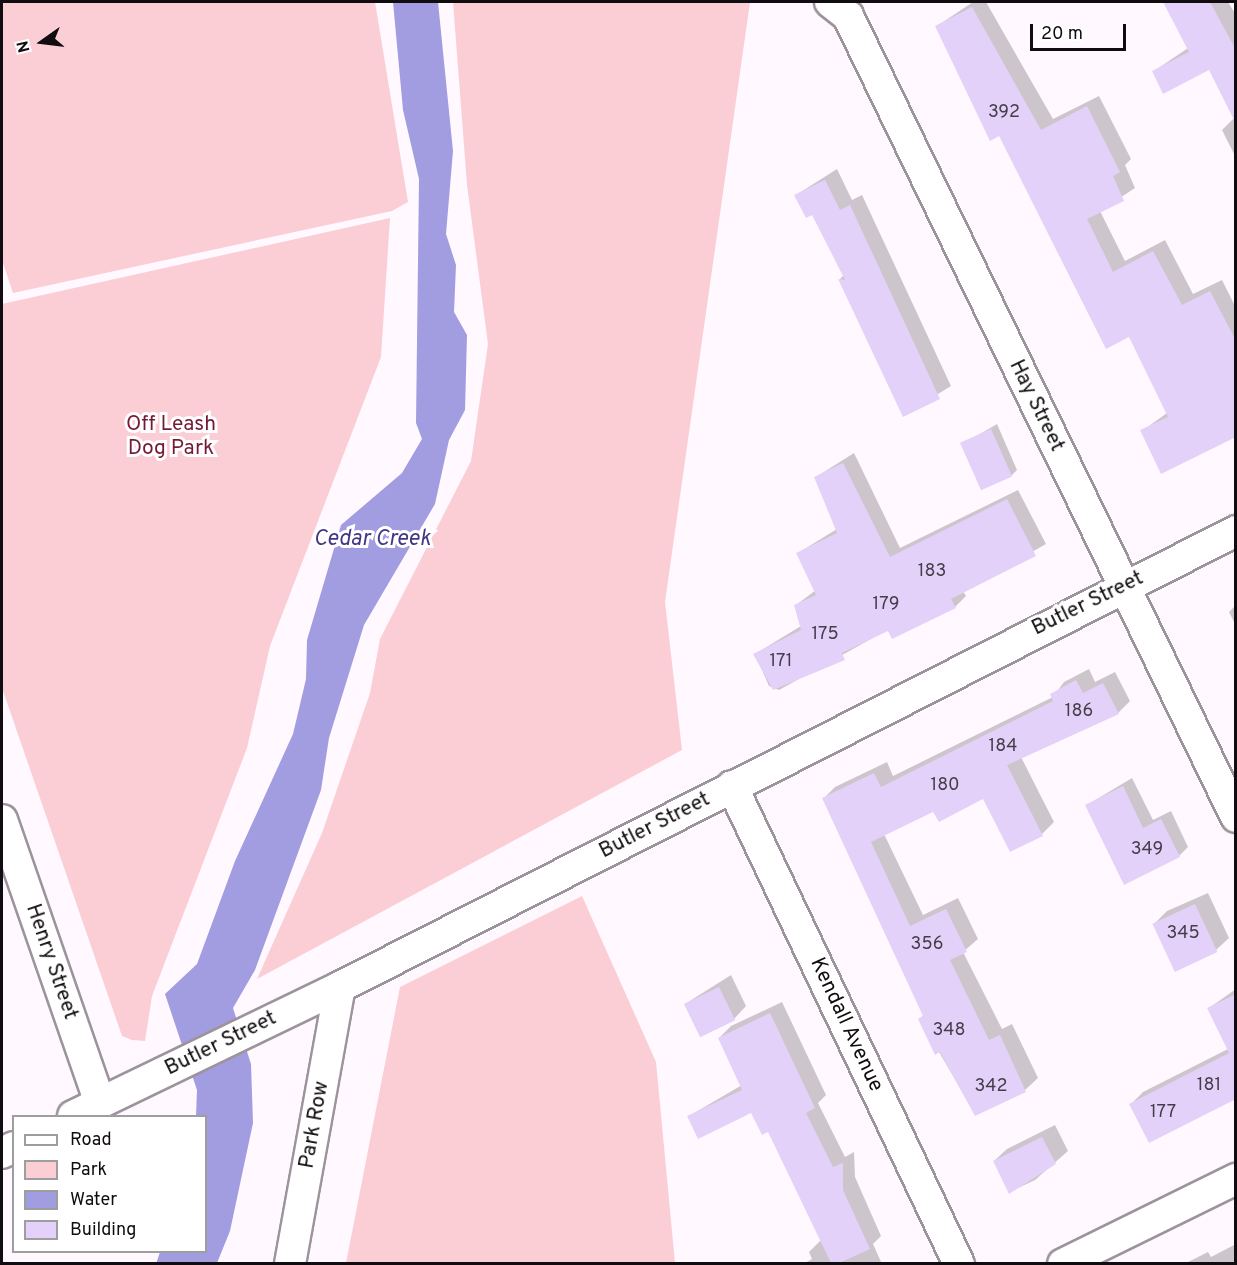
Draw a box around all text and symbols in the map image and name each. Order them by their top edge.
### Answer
north arrow [12,12,72,72]
scale bar [1033,12,1129,50]
text: 20 m [1041,23,1083,46]
text: N [13,38,36,54]
house number: 392 [988,102,1020,124]
street label: Hay Street [1003,356,1069,456]
park label: Off Leash Dog Park [126,412,216,462]
water label: Cedar Creek [313,527,431,553]
house number: 183 [918,561,946,583]
street label: Butler Street [1028,566,1148,642]
house number: 179 [873,594,899,616]
house number: 175 [811,624,839,646]
house number: 171 [769,651,793,673]
house number: 186 [1065,701,1093,723]
house number: 184 [989,736,1017,758]
house number: 180 [930,775,960,797]
street label: Butler Street [595,787,715,865]
house number: 349 [1131,839,1163,861]
street label: Henry Street [19,901,83,1023]
house number: 345 [1166,923,1200,945]
house number: 356 [911,934,943,956]
street label: Kendall Avenue [804,954,888,1096]
street label: Butler Street [161,1006,281,1082]
house number: 348 [932,1020,966,1042]
house number: 181 [1197,1075,1221,1097]
house number: 342 [974,1076,1008,1098]
street label: Park Row [295,1079,335,1171]
house number: 177 [1150,1102,1176,1124]
legend [12,1115,207,1253]
text: Road [70,1129,112,1152]
text: Park [70,1159,107,1182]
text: Water [70,1189,117,1212]
text: Building [70,1219,136,1242]

